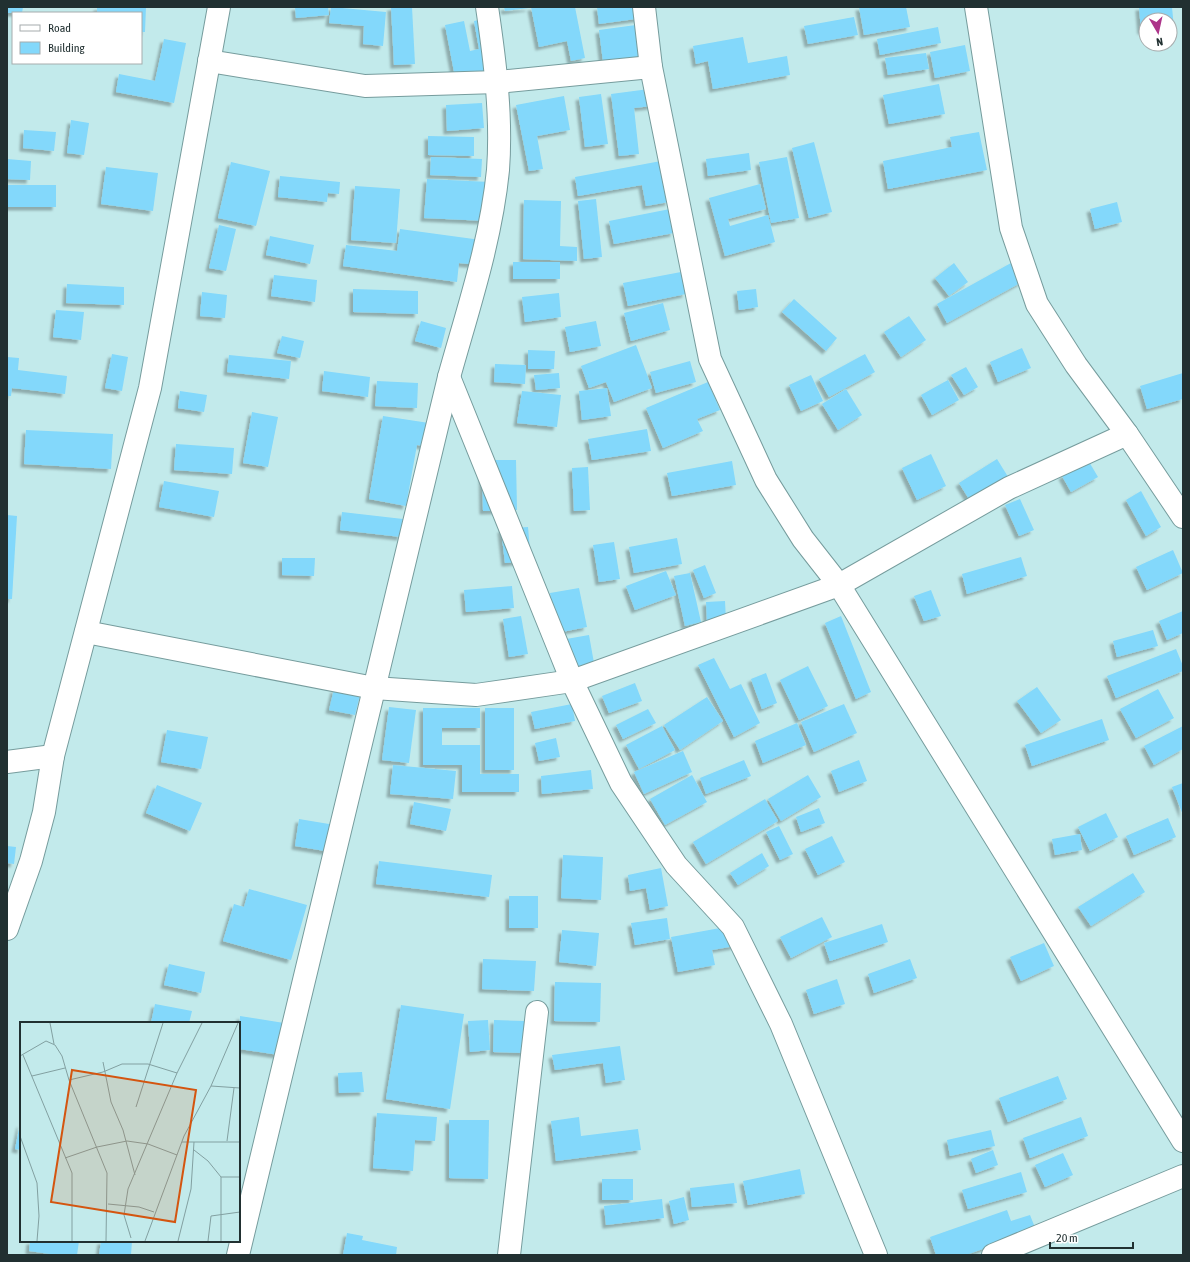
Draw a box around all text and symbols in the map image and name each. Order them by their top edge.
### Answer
legend [12,12,142,64]
north arrow [1138,12,1178,52]
text: Road [48,21,71,35]
text: N [1155,35,1164,48]
text: Building [48,41,86,55]
inset map [20,1022,240,1242]
scale bar [1050,1224,1133,1250]
text: 20 m [1056,1231,1078,1245]

